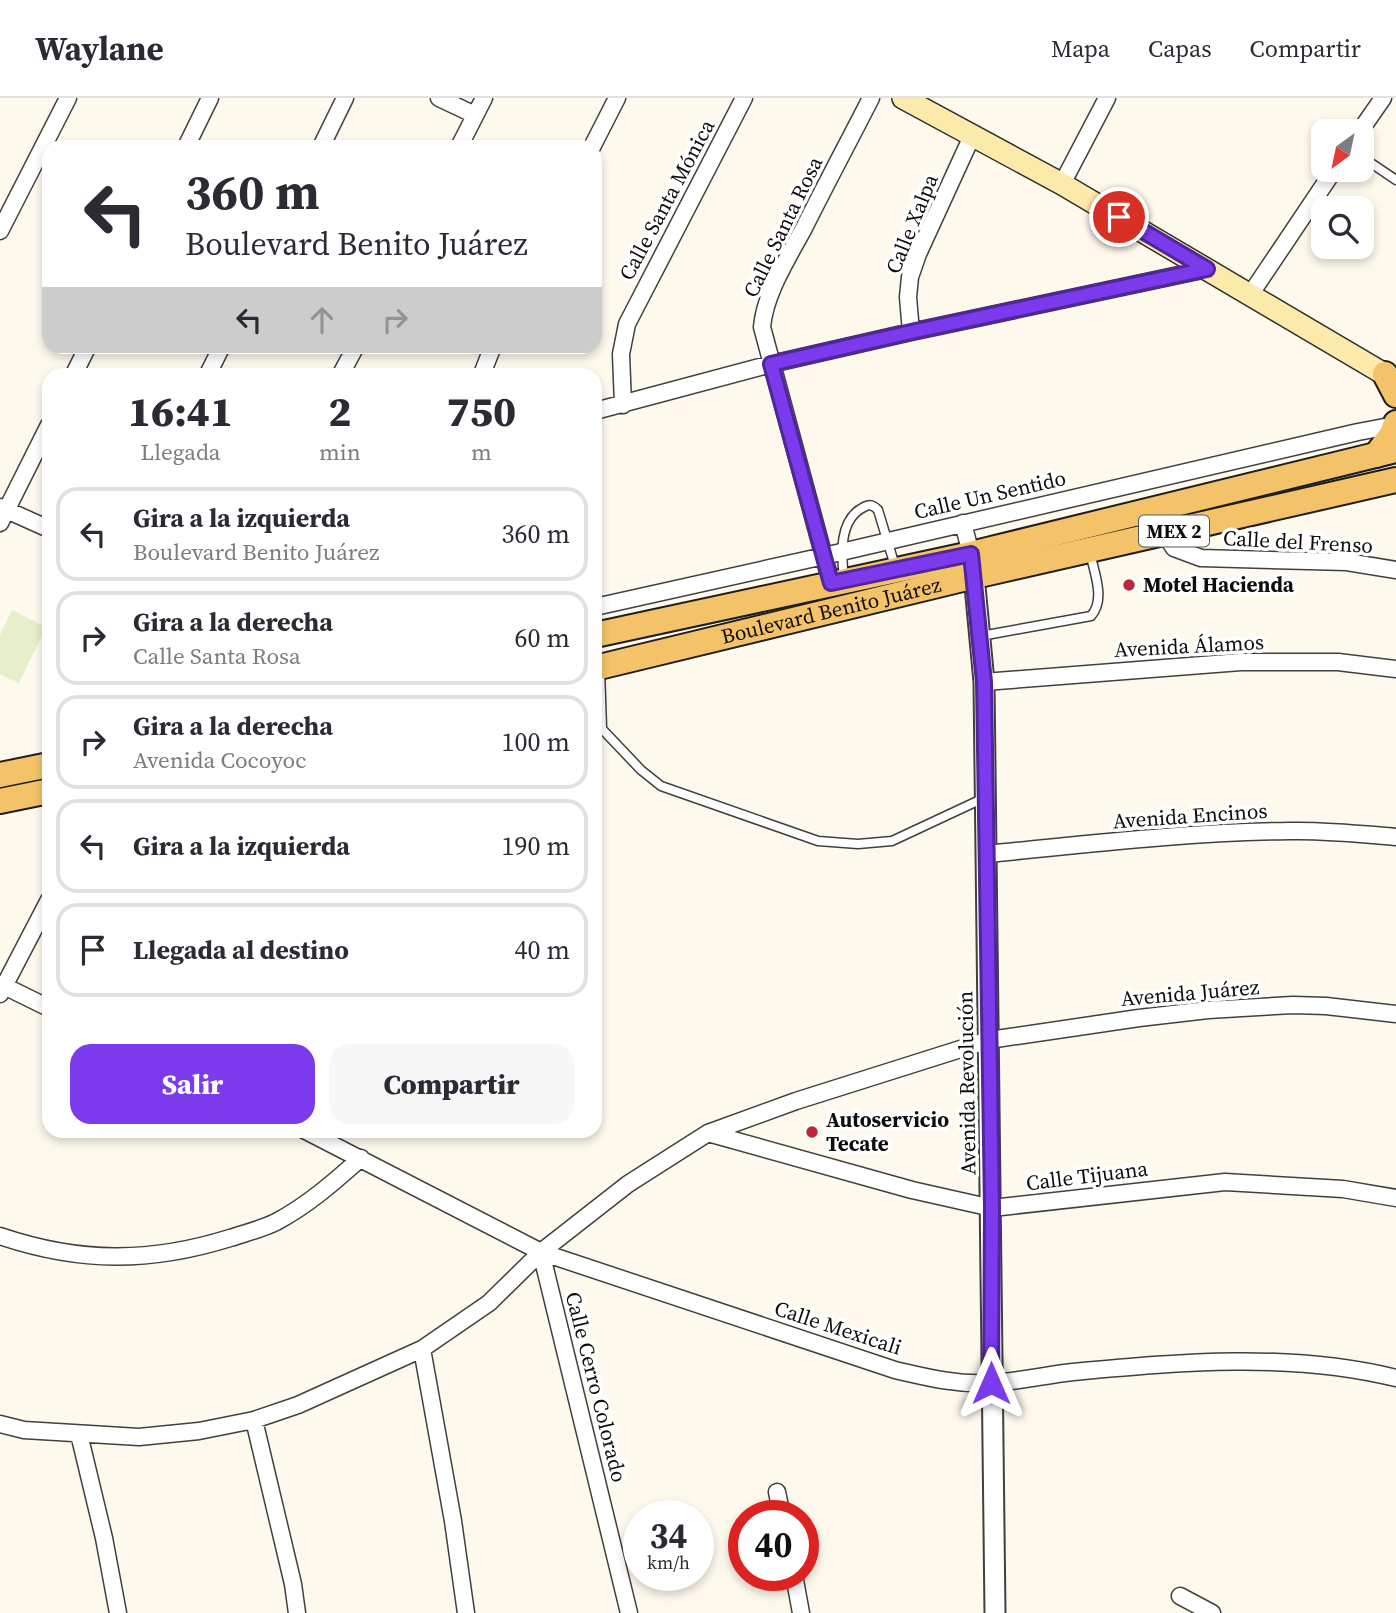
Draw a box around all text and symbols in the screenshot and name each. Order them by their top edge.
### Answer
text: Waylane [35,26,164,71]
text: Mapa [1051,32,1110,65]
text: Capas [1148,32,1212,65]
text: Compartir [1250,32,1361,65]
street label: Calle Santa Mónica [612,114,721,285]
north arrow [1311,119,1374,182]
map controls [1311,119,1374,259]
street label: Calle Santa Rosa [736,151,829,302]
text: 360 m [185,158,320,225]
icon: left [70,168,161,259]
street label: Calle Xalpa [878,169,945,278]
pin [1089,187,1149,247]
button: search [1311,196,1374,259]
icon: arrive [1100,198,1138,236]
text: Boulevard Benito Juárez [185,222,528,266]
icon: left [230,301,268,339]
icon: ahead [303,301,341,339]
icon: right [376,301,414,339]
text: 16:41 [128,382,233,440]
text: 2 [328,382,351,440]
text: 750 [447,382,516,440]
text: Llegada [141,436,221,468]
text: min [319,436,361,468]
text: m [471,436,492,468]
street label: Calle Un Sentido [911,463,1069,526]
text: Gira a la izquierda [133,500,350,536]
icon: left [74,515,112,553]
text: 360 m [502,516,570,552]
road number: MEX 2 [1139,516,1209,546]
street label: Calle del Frenso [1222,523,1374,560]
text: Boulevard Benito Juárez [133,536,379,568]
street label: Boulevard Benito Juárez [718,570,944,651]
place label: Motel Hacienda [1143,570,1295,599]
marker: Motel Hacienda [1121,577,1137,593]
text: Gira a la derecha [133,604,333,640]
icon: right [74,619,112,657]
text: 60 m [515,620,570,656]
street label: Avenida Álamos [1113,627,1265,664]
text: Calle Santa Rosa [133,640,301,672]
text: Gira a la derecha [133,708,333,744]
icon: right [74,723,112,761]
text: 100 m [502,724,570,760]
text: Avenida Cocoyoc [133,744,306,776]
street label: Avenida Encinos [1112,796,1268,835]
icon: left [74,827,112,865]
text: Gira a la izquierda [133,828,350,864]
text: 190 m [502,828,570,864]
icon: arrive [74,931,112,969]
text: Llegada al destino [133,932,349,968]
text: 40 m [515,932,570,968]
street label: Avenida Juárez [1120,972,1261,1013]
street label: Avenida Revolución [950,990,983,1175]
button: Salir [70,1044,315,1124]
button: Compartir [329,1044,574,1124]
place label: Autoservicio Tecate [826,1105,949,1158]
marker: Autoservicio Tecate [804,1124,820,1140]
street label: Calle Tijuana [1024,1154,1150,1197]
street label: Calle Cerro Colorado [559,1289,634,1485]
street label: Calle Mexicali [771,1293,905,1362]
position arrow [954,1346,1028,1420]
speed limit sign: 40 [728,1500,819,1591]
text: 34 [650,1512,687,1560]
text: km/h [647,1550,690,1575]

